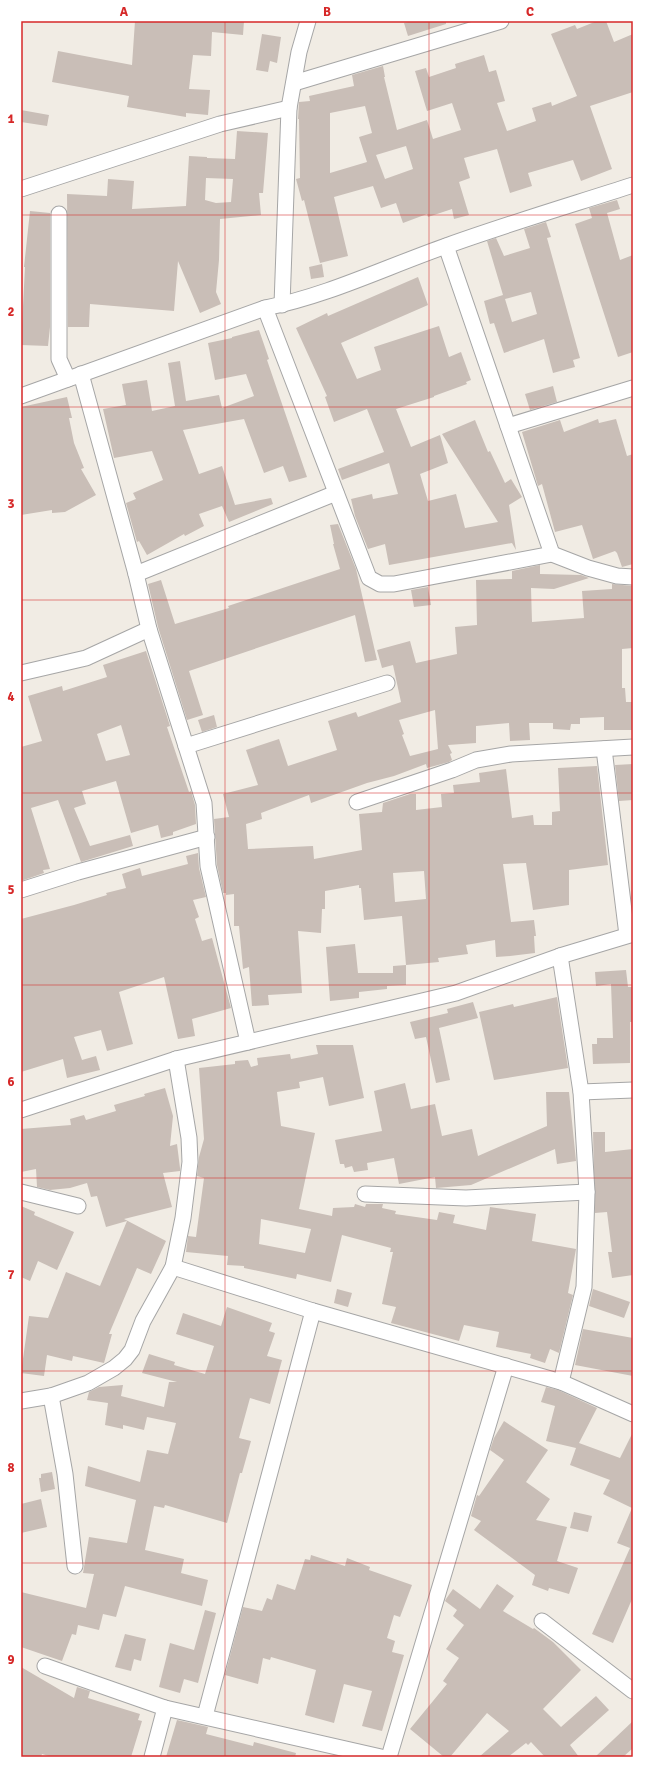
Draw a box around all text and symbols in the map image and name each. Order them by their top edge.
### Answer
text: A [120,4,129,20]
text: B [323,4,331,20]
text: C [526,4,534,20]
text: 1 [7,111,15,127]
text: 2 [7,304,15,320]
text: 3 [7,496,15,512]
text: 4 [7,689,15,705]
text: 5 [7,882,15,898]
text: 6 [7,1074,15,1090]
text: 7 [7,1267,15,1283]
text: 8 [7,1460,15,1476]
text: 9 [7,1652,15,1668]

